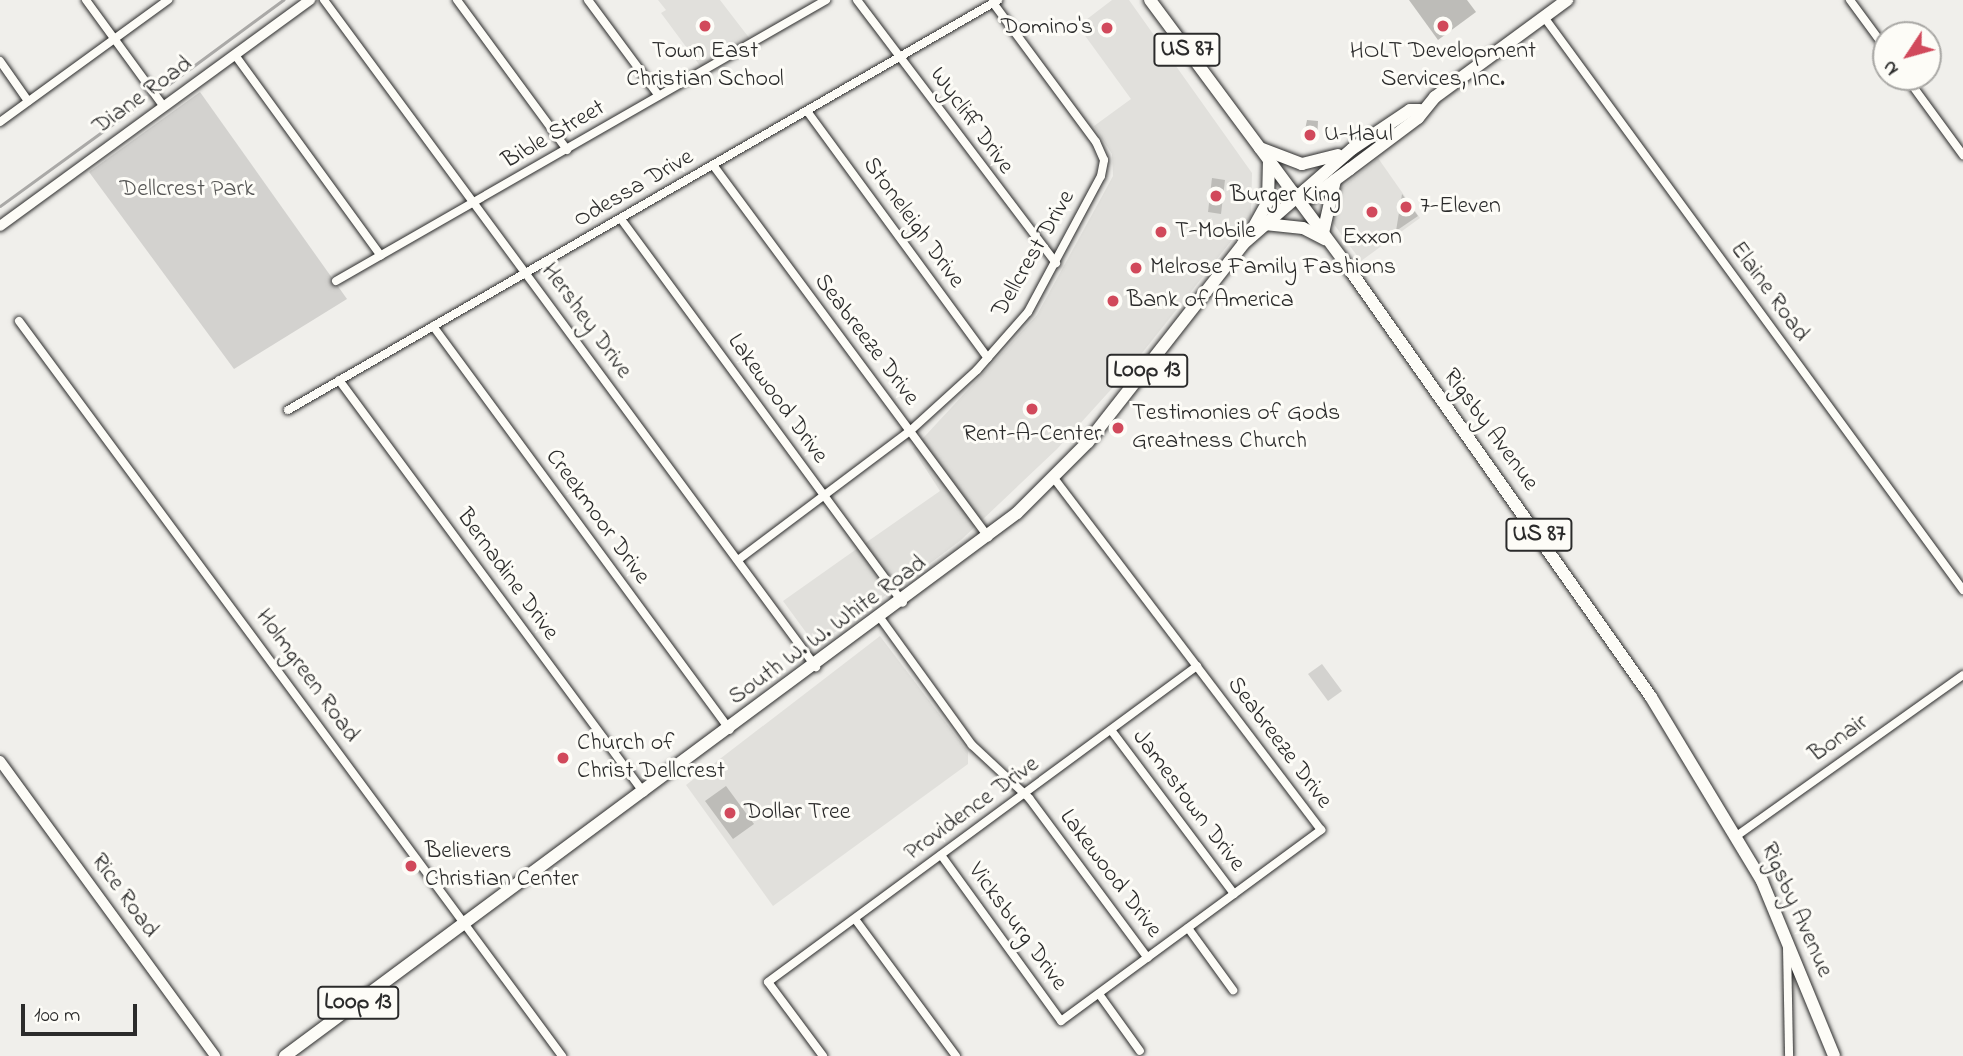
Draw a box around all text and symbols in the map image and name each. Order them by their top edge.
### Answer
place label: Domino's [1001,14,1093,42]
marker: Town East Christian School [697,18,713,34]
marker: HOLT Development Services, Inc. [1435,18,1451,34]
marker: Domino's [1099,20,1115,36]
north arrow [1872,21,1942,91]
road number: US 87 [1152,31,1222,70]
place label: Town East Christian School [626,38,784,94]
place label: HOLT Development Services, Inc. [1350,38,1536,94]
street label: Diane Road [88,50,198,142]
text: N [1877,54,1906,81]
street label: Wycliff Drive [923,62,1019,180]
street label: Bible Street [498,94,610,176]
place label: U-Haul [1324,121,1393,149]
marker: U-Haul [1302,127,1318,143]
street label: Odessa Drive [569,143,699,235]
street label: Stoneleigh Drive [856,152,970,294]
park label: Dellcrest Park [120,176,254,204]
place label: Burger King [1230,182,1341,210]
street label: Dellcrest Drive [986,185,1082,323]
marker: Burger King [1208,188,1224,204]
place label: 7-Eleven [1420,193,1501,221]
marker: 7-Eleven [1398,199,1414,215]
marker: Exxon [1364,204,1380,220]
place label: T-Mobile [1175,218,1256,246]
marker: T-Mobile [1153,224,1169,240]
place label: Exxon [1342,224,1402,252]
street label: Elaine Road [1723,236,1815,348]
place label: Melrose Family Fashions [1150,254,1396,282]
street label: Hershey Drive [534,258,638,384]
marker: Melrose Family Fashions [1128,260,1144,276]
street label: Seabreeze Drive [807,268,925,412]
place label: Bank of America [1127,287,1294,315]
marker: Bank of America [1105,293,1121,309]
street label: Lakewood Drive [720,329,834,469]
road number: Loop 13 [1105,352,1189,390]
street label: Rigsby Avenue [1436,363,1544,497]
place label: Testimonies of Gods Greatness Church [1132,400,1340,456]
marker: Rent-A-Center [1024,401,1040,417]
marker: Testimonies of Gods Greatness Church [1110,420,1126,436]
place label: Rent-A-Center [963,421,1101,449]
street label: Creekmoor Drive [538,444,656,590]
street label: Bernadine Drive [450,504,564,646]
road number: US 87 [1504,516,1574,554]
street label: South W. W. White Road [724,550,932,712]
street label: Holmgreen Road [249,604,365,748]
street label: Seabreeze Drive [1220,671,1338,815]
street label: Bonair [1804,709,1874,769]
street label: Jamestown Drive [1125,724,1251,878]
place label: Church of Christ Dellcrest [577,730,725,786]
marker: Church of Christ Dellcrest [555,750,571,766]
street label: Providence Drive [899,750,1045,868]
place label: Dollar Tree [744,799,851,827]
street label: Lakewood Drive [1052,804,1168,944]
marker: Dollar Tree [722,805,738,821]
place label: Believers Christian Center [425,838,579,894]
street label: Rigsby Avenue [1753,838,1839,982]
street label: Rice Road [84,848,164,944]
marker: Believers Christian Center [403,858,419,874]
street label: Vicksburg Drive [961,858,1073,996]
road number: Loop 13 [316,984,400,1022]
scale bar [24,990,140,1034]
text: 100 m [34,1001,80,1031]

